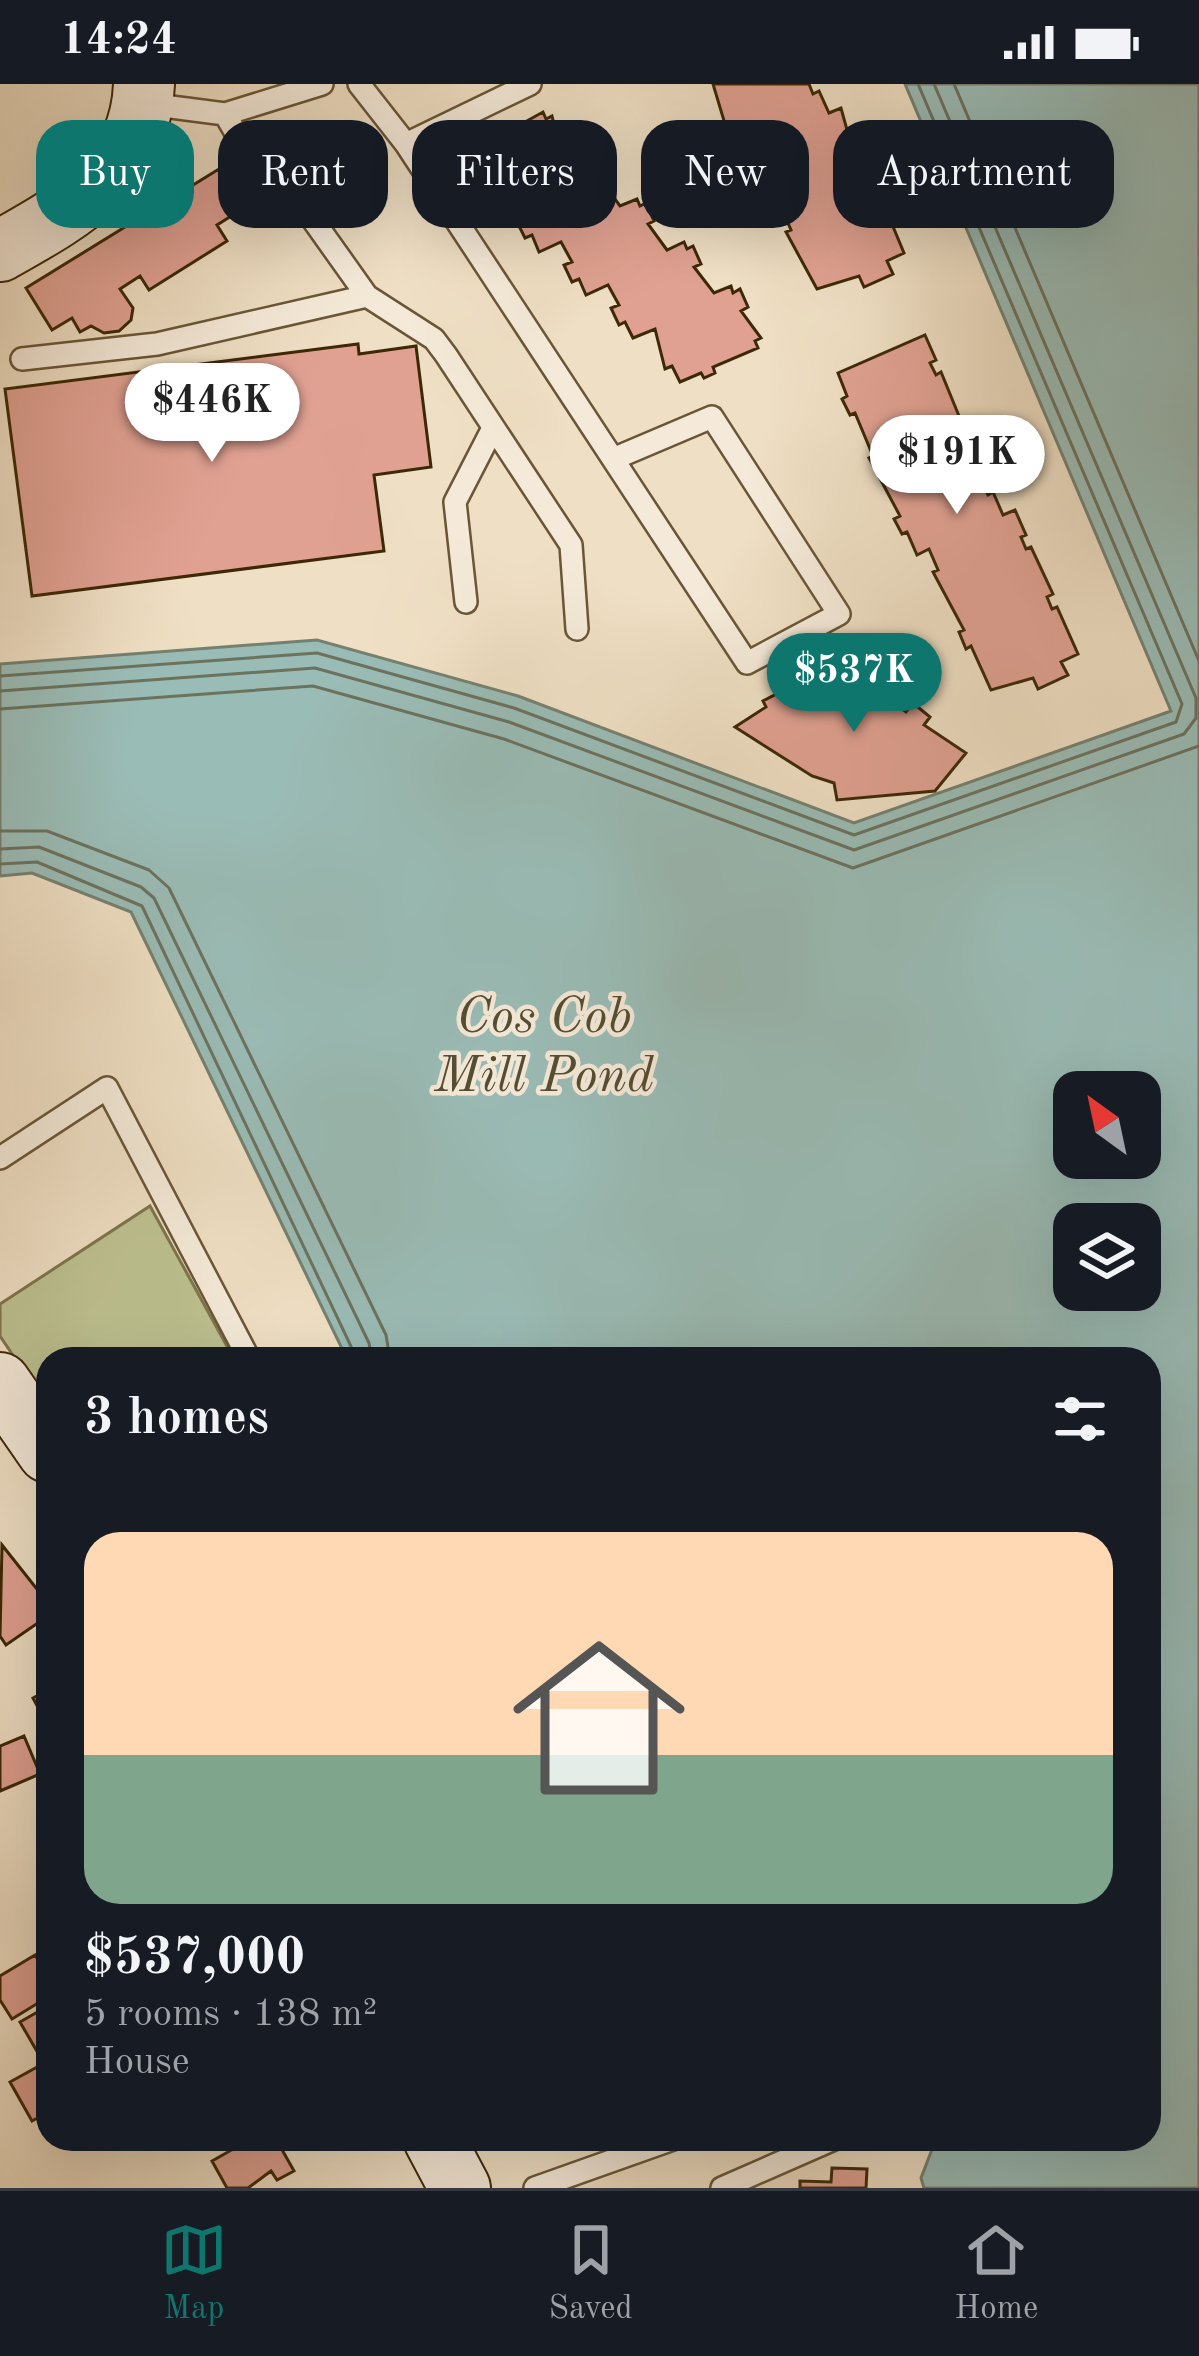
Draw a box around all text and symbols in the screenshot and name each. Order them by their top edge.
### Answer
text: 14:24 [60,19,177,64]
chip: Buy [36,120,194,228]
chip: Rent [218,120,388,228]
chip: Filters [412,120,617,228]
chip: New [641,120,809,228]
chip: Apartment [833,120,1114,228]
pin: $446K [128,363,296,465]
text: $446K [152,382,272,421]
pin: $191K [873,415,1041,517]
text: $191K [897,434,1017,473]
pin: $537K [770,633,938,735]
text: $537K [794,652,914,691]
water label: Cos Cob Mill Pond [433,993,655,1103]
north arrow [1053,1071,1161,1179]
map controls [1053,1071,1161,1311]
button: layers [1053,1203,1161,1311]
icon: filters [1047,1386,1113,1452]
text: 3 homes [84,1394,269,1445]
icon: home [491,1610,707,1826]
text: $537,000 [84,1934,305,1985]
text: 5 rooms · 138 m² [84,1995,377,2034]
text: House [84,2043,190,2082]
tab: Map [161,2217,227,2330]
tab: Saved [549,2217,633,2330]
tab: Home [954,2217,1038,2330]

